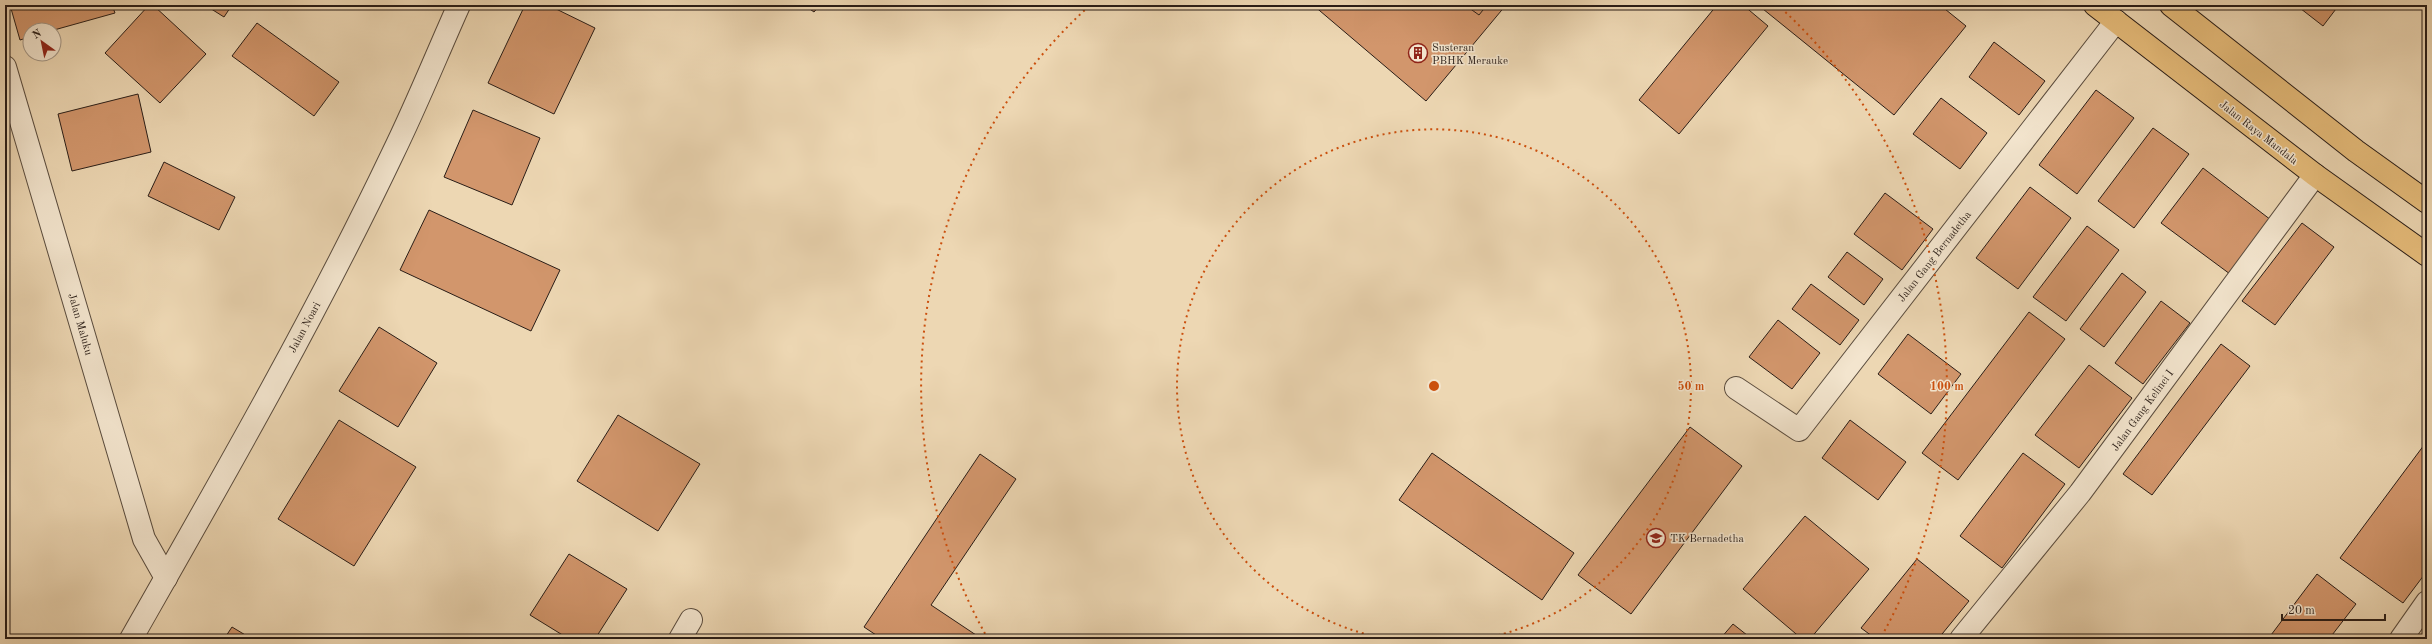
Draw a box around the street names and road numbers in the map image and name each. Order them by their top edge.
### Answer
street label: Jalan Raya Mandala [2217,99,2300,167]
street label: Jalan Gang Bernadetha [1896,209,1974,304]
street label: Jalan Maluku [65,292,94,357]
street label: Jalan Noari [287,301,323,355]
street label: Jalan Gang Kelinci I [2110,368,2176,454]

